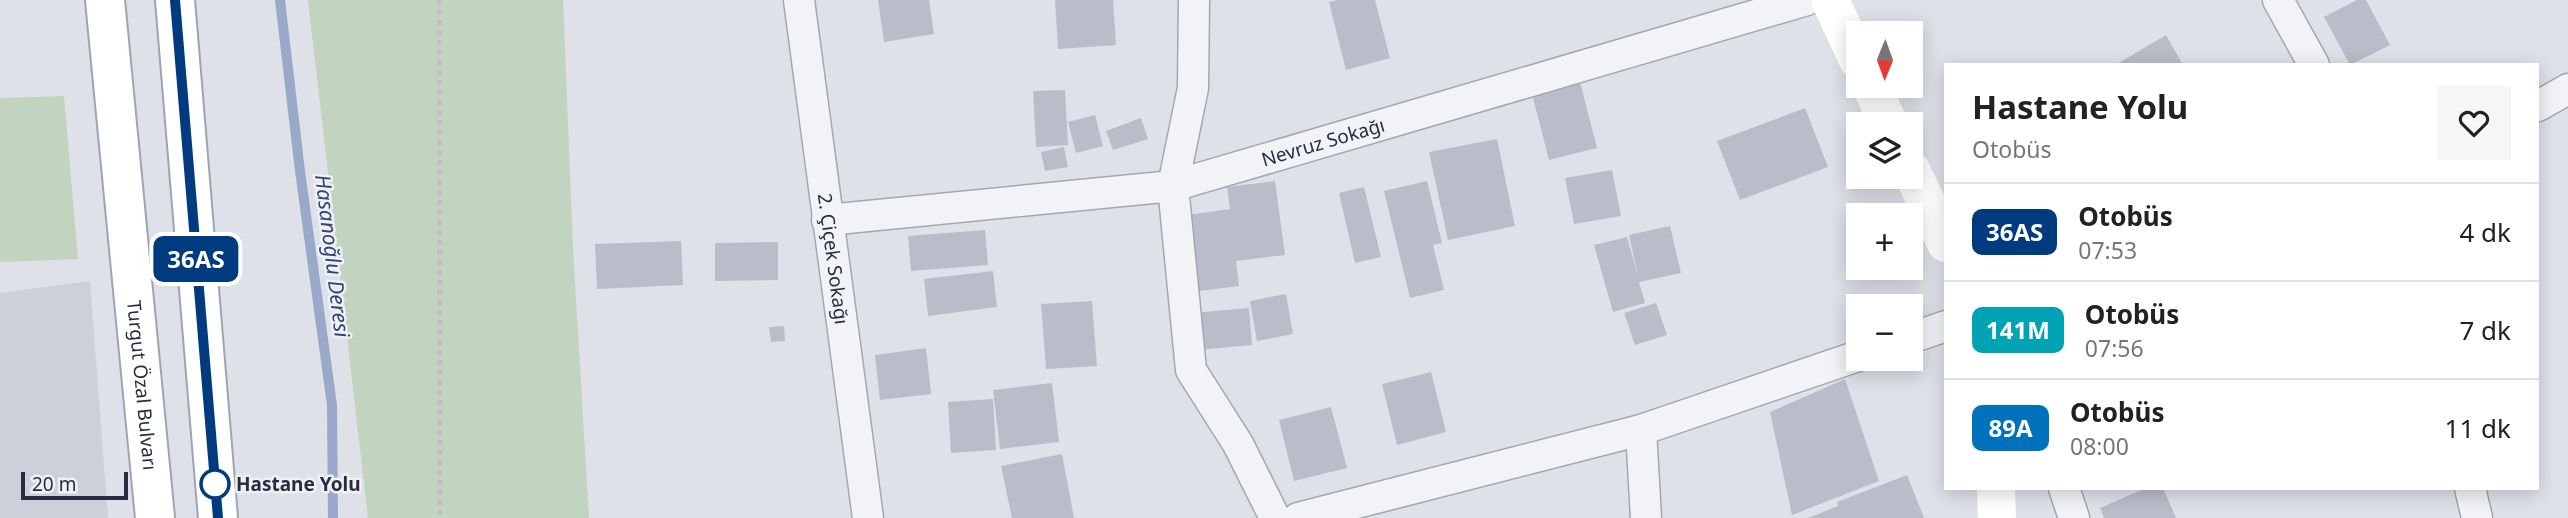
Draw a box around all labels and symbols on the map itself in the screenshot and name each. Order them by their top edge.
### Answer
north arrow [1846,21,1923,98]
street label: Nevruz Sokağı [1258,112,1388,172]
water label: Hasanoğlu Deresi [309,173,357,339]
street label: 2. Çiçek Sokağı [812,191,855,326]
line badge: 36AS [147,236,245,282]
street label: Turgut Özal Bulvarı [121,299,163,471]
scale bar [21,469,128,501]
marker: Hastane Yolu [200,469,230,499]
place label: Hastane Yolu [236,471,361,497]

